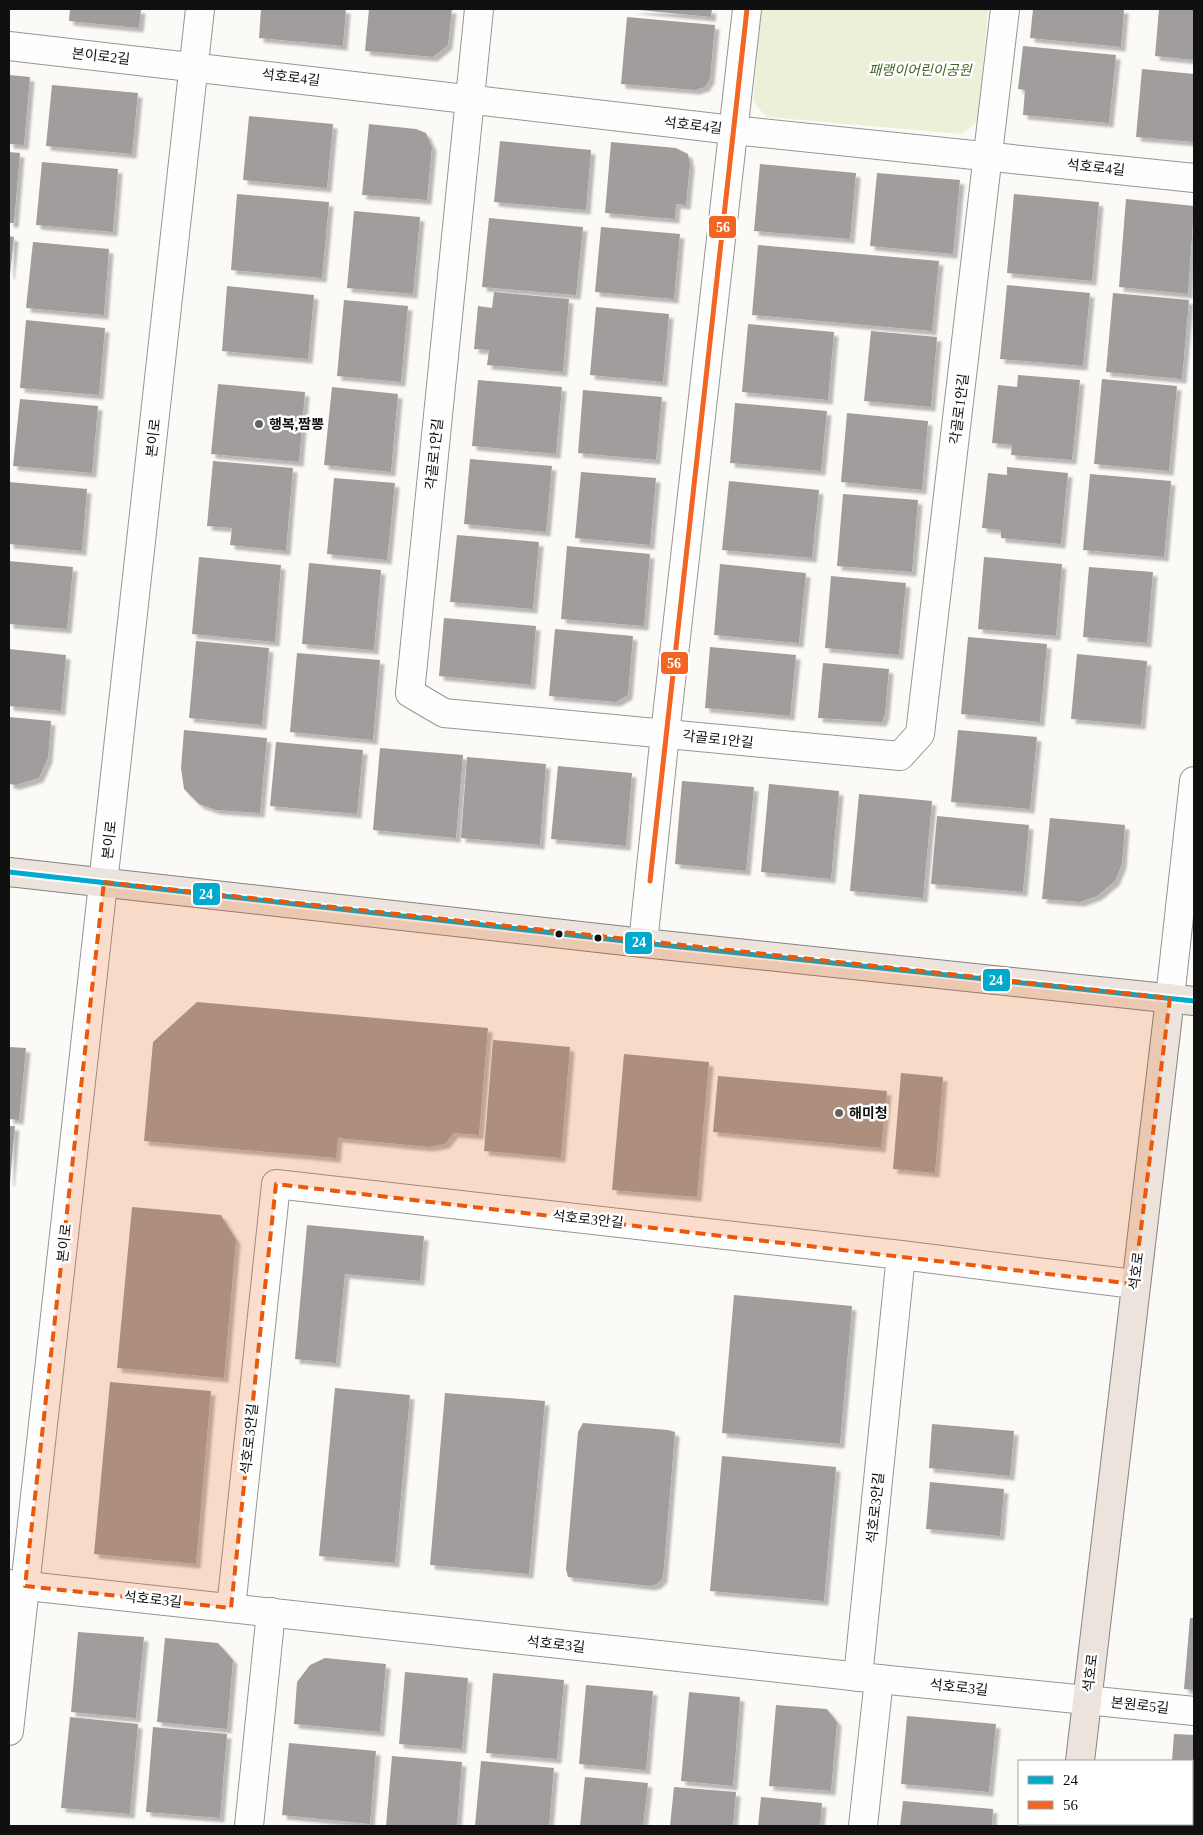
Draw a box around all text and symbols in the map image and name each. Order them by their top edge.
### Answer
street label: 본이로2길 [71,46,131,67]
park label: 패랭이어린이공원 [868,63,973,78]
street label: 석호로4길 [261,66,321,89]
street label: 석호로4길 [663,114,723,137]
street label: 석호로4길 [1066,157,1126,178]
line badge: 56 [708,215,737,239]
text: 56 [716,220,730,235]
street label: 각골로1안길 [948,373,971,445]
place label: 행복,짬뽕 [269,417,324,432]
street label: 본이로 [144,418,163,458]
marker: 행복,짬뽕 [253,418,265,430]
street label: 각골로1안길 [423,418,446,490]
line badge: 56 [660,651,689,675]
text: 56 [667,656,681,671]
street label: 각골로1안길 [682,728,754,751]
street label: 본이로 [100,820,119,860]
line badge: 24 [192,882,221,906]
text: 24 [199,887,213,902]
unlabelled marker [554,929,564,939]
line badge: 24 [624,931,653,955]
unlabelled marker [593,933,603,943]
text: 24 [632,935,646,950]
line badge: 24 [982,968,1011,992]
text: 24 [989,973,1003,988]
place label: 해미청 [849,1106,888,1121]
marker: 해미청 [833,1107,845,1119]
street label: 석호로3안길 [552,1208,624,1231]
street label: 본이로 [55,1223,74,1263]
street label: 석호로 [1127,1251,1146,1291]
street label: 석호로3안길 [238,1403,261,1475]
street label: 석호로3안길 [864,1472,887,1544]
street label: 석호로3길 [123,1589,183,1610]
street label: 석호로3길 [526,1634,586,1655]
street label: 석호로 [1081,1653,1100,1693]
street label: 석호로3길 [929,1677,989,1698]
street label: 본원로5길 [1110,1695,1170,1716]
legend [1018,1760,1193,1825]
text: 24 [1063,1772,1079,1788]
text: 56 [1063,1797,1079,1813]

